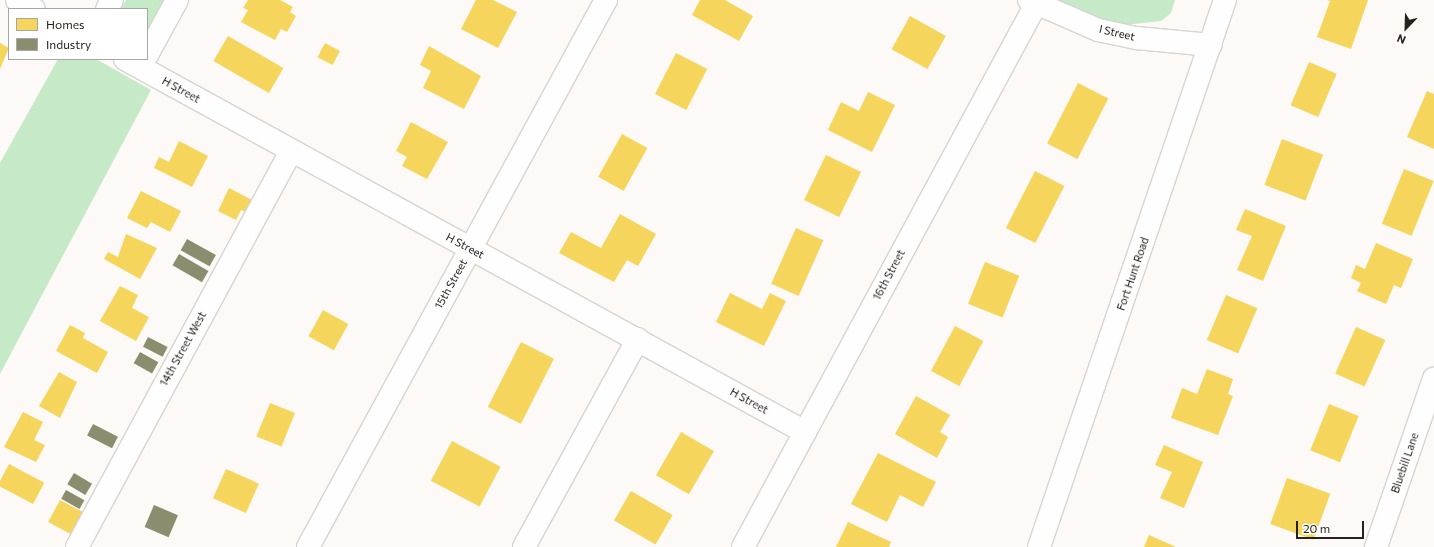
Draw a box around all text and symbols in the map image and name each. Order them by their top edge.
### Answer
legend [8,8,148,60]
north arrow [1386,8,1426,48]
text: Homes [46,17,84,31]
street label: I Street [1098,22,1136,44]
text: N [1395,32,1407,47]
text: Industry [46,37,91,51]
street label: H Street [160,74,202,106]
street label: H Street [444,230,486,262]
street label: Fort Hunt Road [1114,236,1152,312]
street label: 16th Street [870,247,908,303]
street label: 15th Street [432,257,470,311]
street label: 14th Street West [157,309,209,389]
street label: H Street [728,385,770,417]
street label: Bluebill Lane [1389,431,1421,495]
scale bar [1298,513,1366,539]
text: 20 m [1303,521,1330,535]

